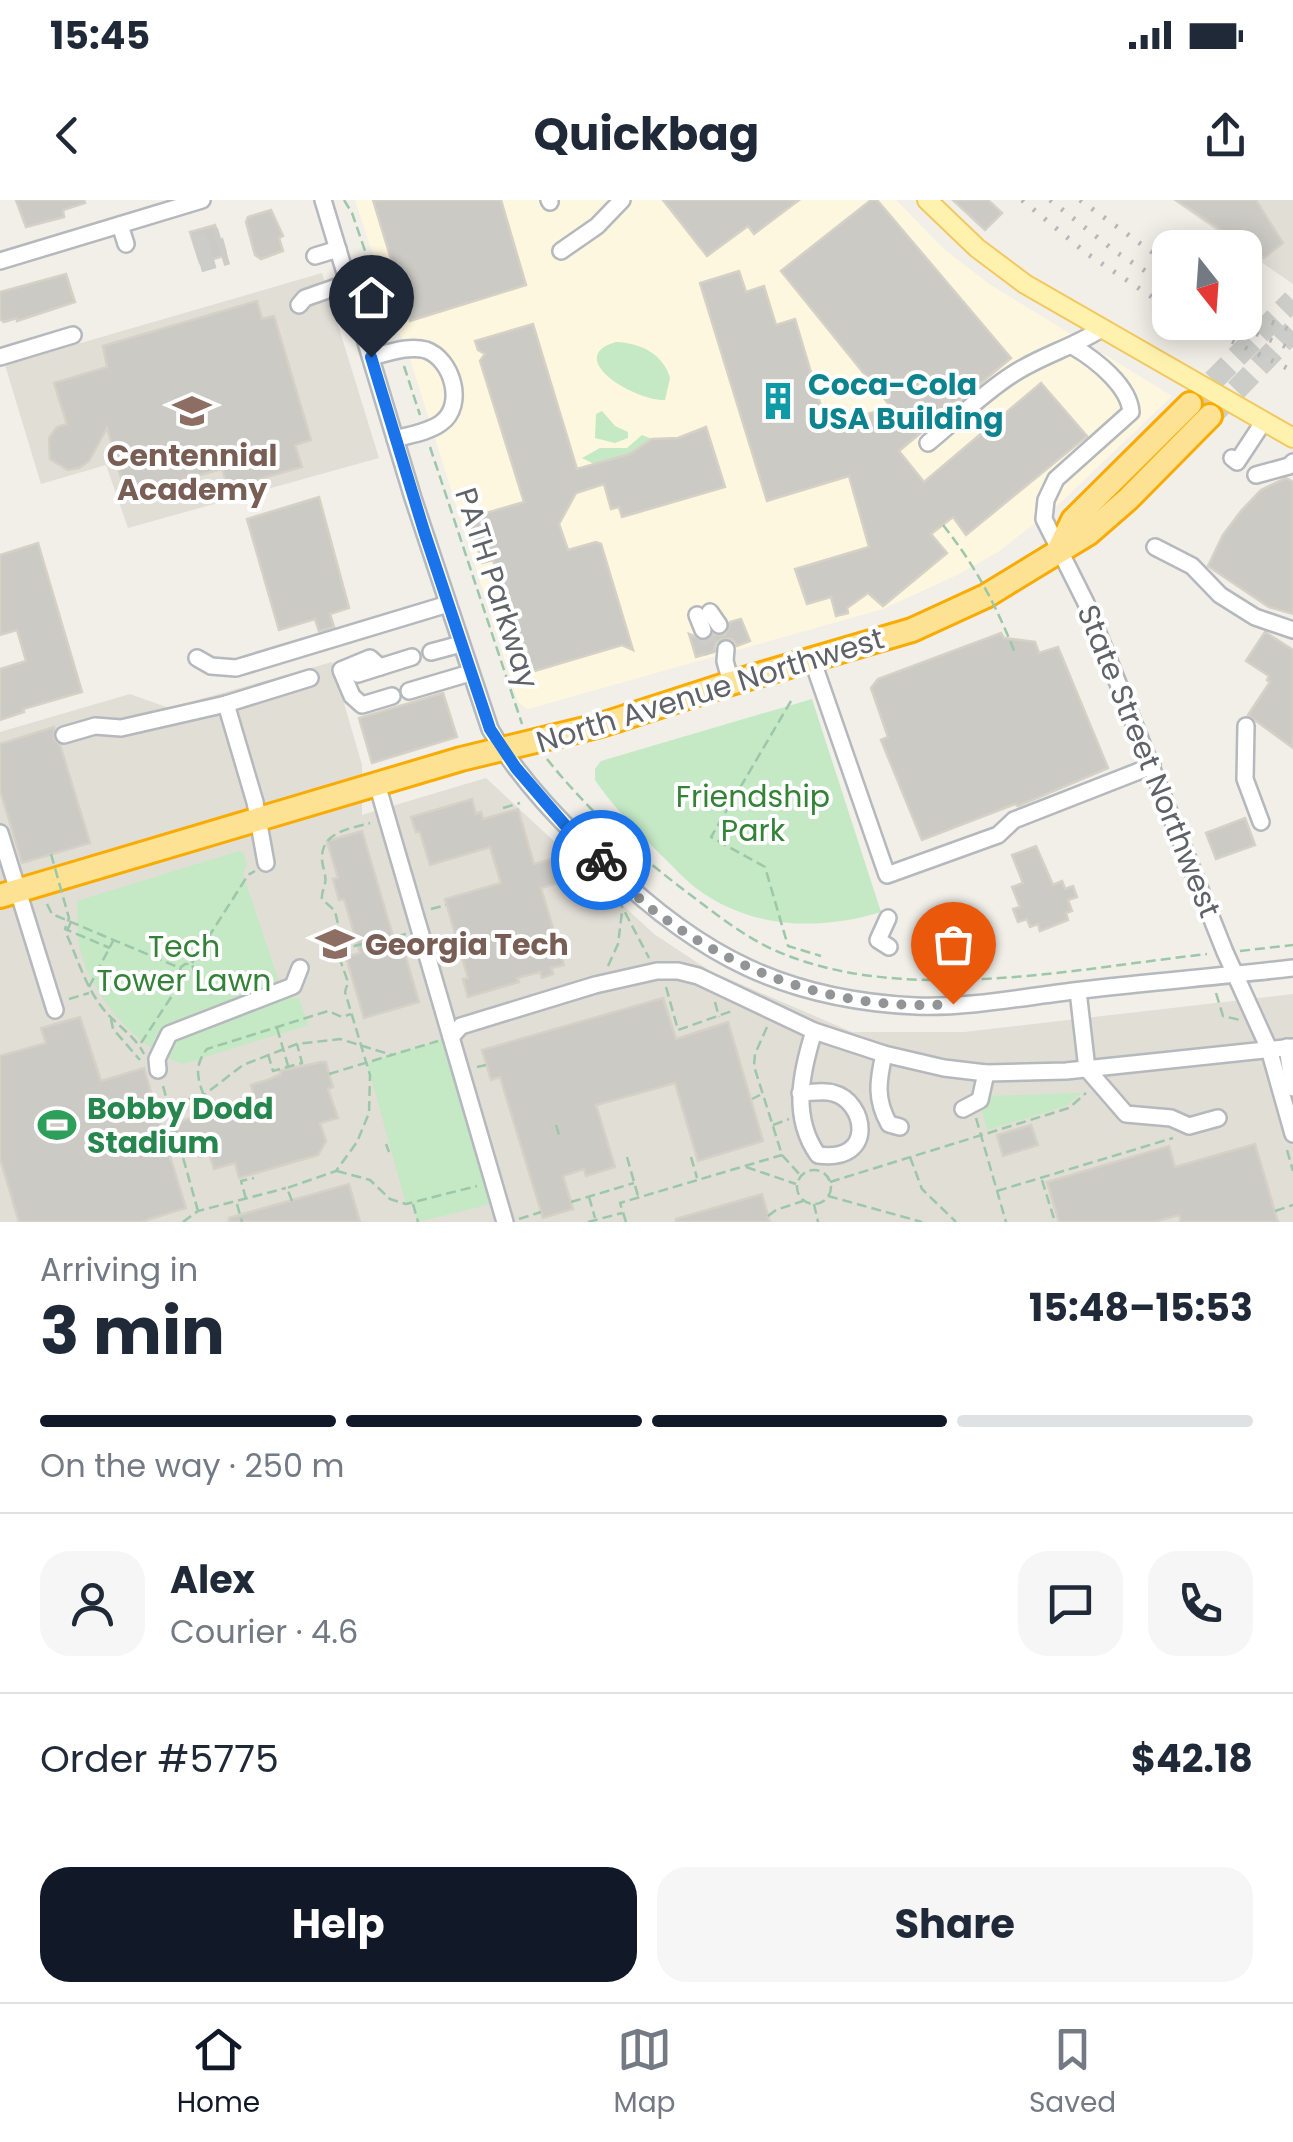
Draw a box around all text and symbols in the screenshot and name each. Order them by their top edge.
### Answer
text: 15:45 [50,9,150,62]
text: Quickbag [534,103,759,166]
icon: back [40,108,95,163]
icon: share [1198,108,1253,163]
north arrow [1152,230,1262,340]
map controls [1152,230,1262,340]
pin [329,255,414,358]
icon: home [344,270,399,325]
place label: Coca-Cola USA Building [808,363,1004,440]
building icon: Coca-Cola USA Building [757,380,799,422]
school or university icon: Centennial Academy [171,390,213,432]
place label: Centennial Academy [107,434,277,511]
street label: PATH Parkway [444,482,550,694]
street label: State Street Northwest [1067,598,1231,924]
street label: North Avenue Northwest [531,617,889,763]
park label: Friendship Park [676,775,830,852]
courier [551,810,651,910]
icon: bike [574,833,629,888]
pin [911,902,996,1005]
icon: bag [926,917,981,972]
school or university icon: Georgia Tech [314,923,356,965]
place label: Georgia Tech [365,923,569,966]
park label: Tech Tower Lawn [97,925,271,1002]
place label: Bobby Dodd Stadium [87,1087,274,1164]
sports icon: Bobby Dodd Stadium [36,1104,78,1146]
text: Arriving in [40,1247,198,1292]
text: 15:48–15:53 [1029,1281,1253,1334]
text: 3 min [40,1286,225,1377]
text: On the way · 250 m [40,1443,345,1488]
button: person [40,1551,145,1656]
button: chat [1018,1551,1123,1656]
button: phone [1148,1551,1253,1656]
text: Alex [170,1553,255,1606]
text: Courier · 4.6 [170,1609,358,1654]
text: Order #5775 [40,1732,279,1785]
text: $42.18 [1131,1732,1253,1785]
button: Help [40,1867,637,1982]
button: Share [657,1867,1253,1982]
tab: Home [177,2022,260,2124]
tab: Map [614,2022,676,2124]
tab: Saved [1029,2022,1116,2124]

